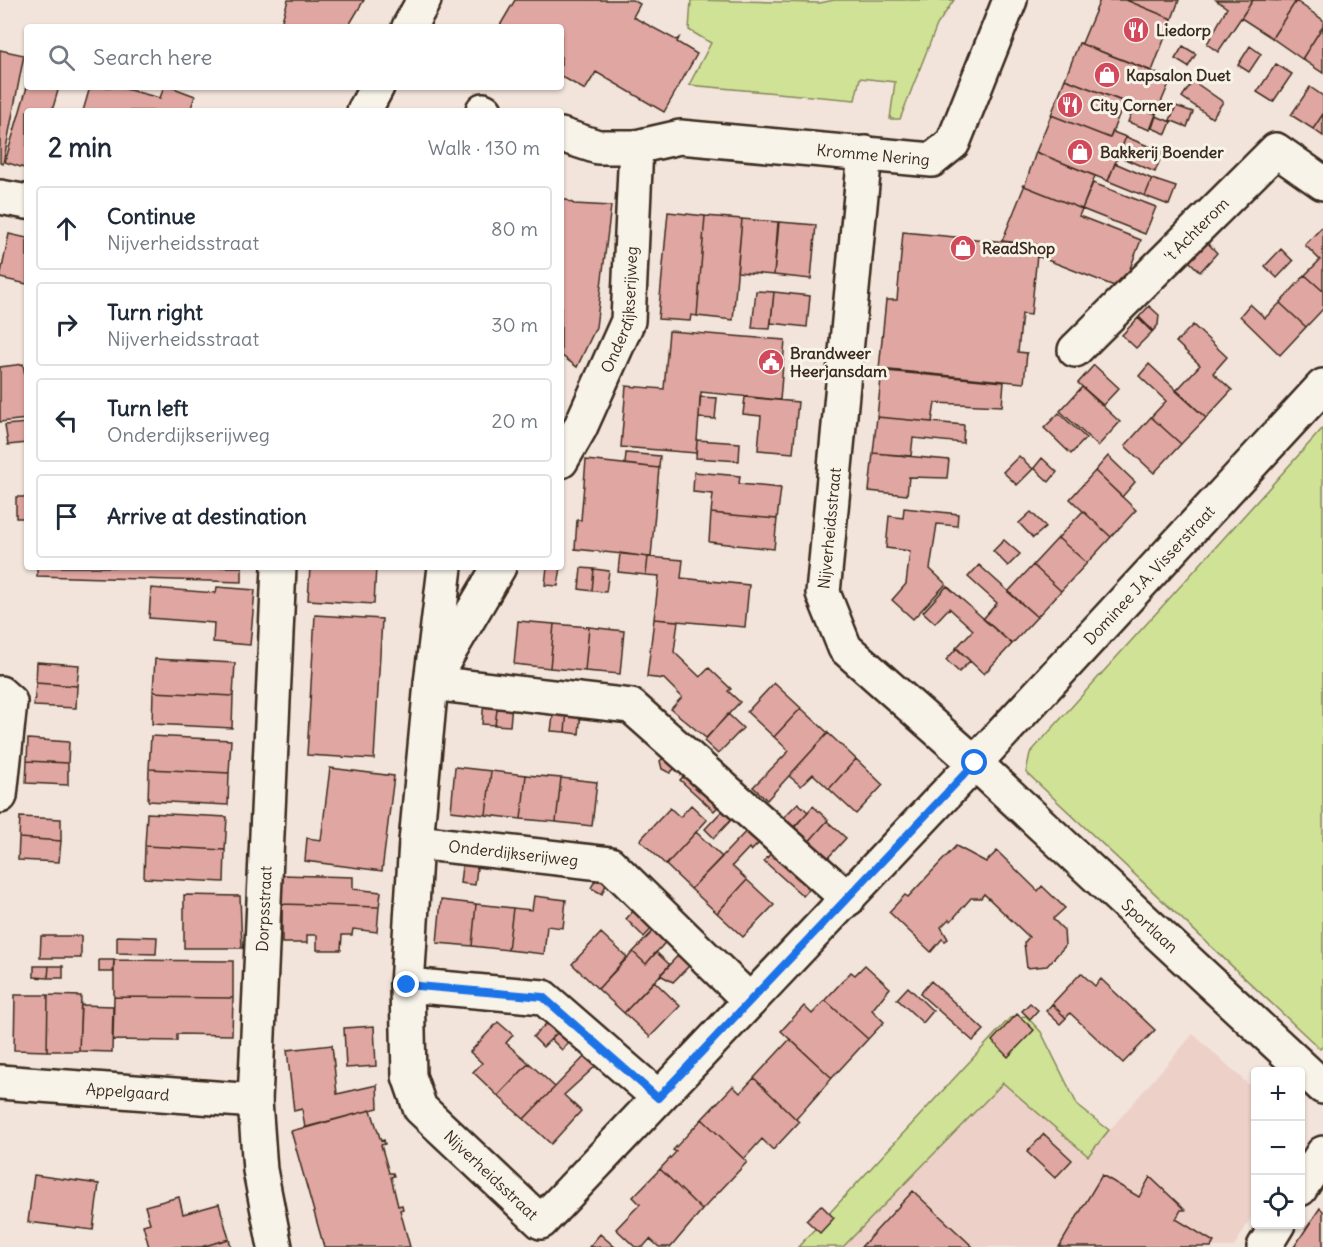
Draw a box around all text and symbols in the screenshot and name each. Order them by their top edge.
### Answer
restaurant icon: Liedorp [1121,15,1151,45]
place label: Liedorp [1156,20,1211,41]
search box [24,24,564,90]
icon: search [45,41,78,74]
text: Search here [93,43,212,71]
shop icon: Kapsalon Duet [1092,60,1122,90]
place label: Kapsalon Duet [1126,65,1231,86]
restaurant icon: City Corner [1055,90,1085,120]
place label: City Corner [1090,95,1173,116]
text: 2 min [48,131,112,164]
text: Walk · 130 m [428,135,540,160]
shop icon: Bakkerij Boender [1065,137,1095,167]
street label: Kromme Nering [816,140,931,170]
place label: Bakkerij Boender [1100,142,1224,162]
street label: 't Achterom [1160,193,1233,266]
text: Continue [107,202,196,230]
icon: ahead [50,212,83,245]
text: 80 m [491,216,538,241]
text: Nijverheidsstraat [107,230,259,255]
shop icon: ReadShop [948,233,978,263]
place label: ReadShop [982,238,1055,259]
street label: Onderdijkserijweg [596,246,641,376]
text: Turn right [107,298,203,326]
icon: right [50,308,83,341]
text: 30 m [491,312,538,337]
text: Nijverheidsstraat [107,326,259,351]
place label: Brandweer Heerjansdam [790,343,887,381]
public building icon: Brandweer Heerjansdam [756,347,786,377]
text: Turn left [107,394,188,422]
icon: left [50,404,83,437]
text: 20 m [492,408,538,433]
text: Onderdijkserijweg [107,422,270,447]
street label: Nijverheidsstraat [813,466,845,590]
icon: arrive [50,500,83,533]
street label: Dominee J.A. Visserstraat [1079,501,1219,649]
text: Arrive at destination [107,502,307,530]
route start [961,749,987,775]
street label: Onderdijkserijweg [447,836,579,870]
street label: Dorpsstraat [252,865,276,952]
street label: Sportlaan [1117,895,1182,957]
route end [393,971,419,997]
map controls [1251,1067,1305,1229]
button: + [1251,1067,1305,1121]
street label: Appelgaard [85,1078,170,1105]
button: − [1251,1121,1305,1175]
street label: Nijverheidsstraat [440,1126,543,1224]
button: locate [1251,1175,1305,1229]

